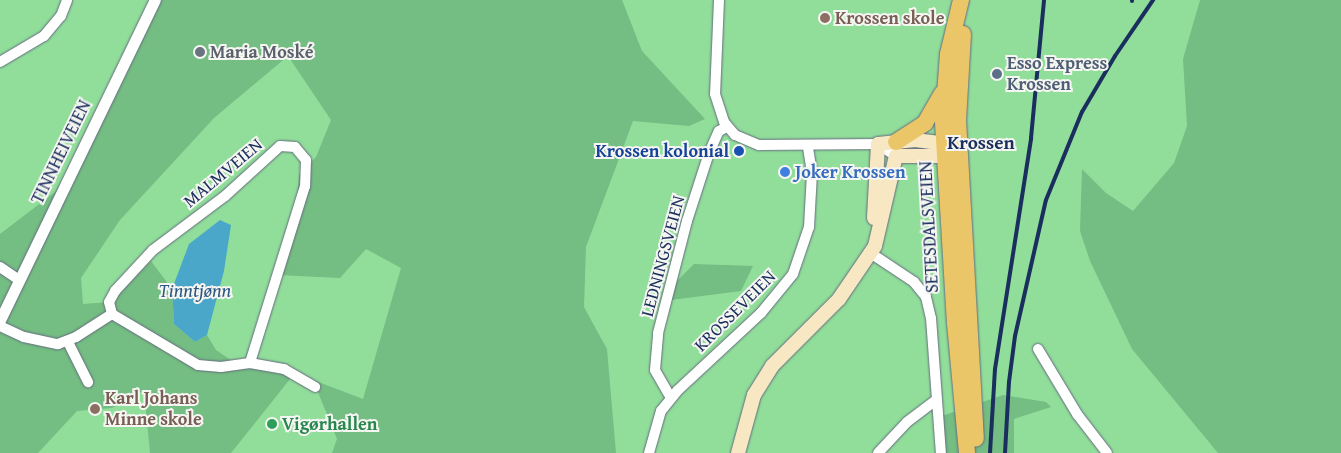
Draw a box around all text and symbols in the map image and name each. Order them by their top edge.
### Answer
place label: Krossen skole [835,7,944,29]
marker: Krossen skole [819,12,831,24]
place label: Maria Moské [210,41,314,63]
marker: Maria Moské [194,46,206,58]
place label: Esso Express Krossen [1007,53,1107,96]
marker: Esso Express Krossen [991,68,1003,80]
street label: TINNHEIVEIEN [27,96,95,208]
district label: Krossen [947,132,1015,154]
street label: MALMVEIEN [179,134,267,212]
place label: Krossen kolonial [596,140,729,162]
marker: Krossen kolonial [733,145,745,157]
street label: SETESDALSVEIEN [915,160,943,294]
place label: Joker Krossen [795,161,906,183]
marker: Joker Krossen [779,166,791,178]
street label: LEDNINGSVEIEN [636,193,690,319]
street label: KROSSEVEIEN [690,266,780,356]
water label: Tinntjønn [159,280,231,302]
place label: Karl Johans Minne skole [105,388,202,430]
marker: Karl Johans Minne skole [89,403,101,415]
place label: Vigørhallen [282,413,377,435]
marker: Vigørhallen [266,418,278,430]

